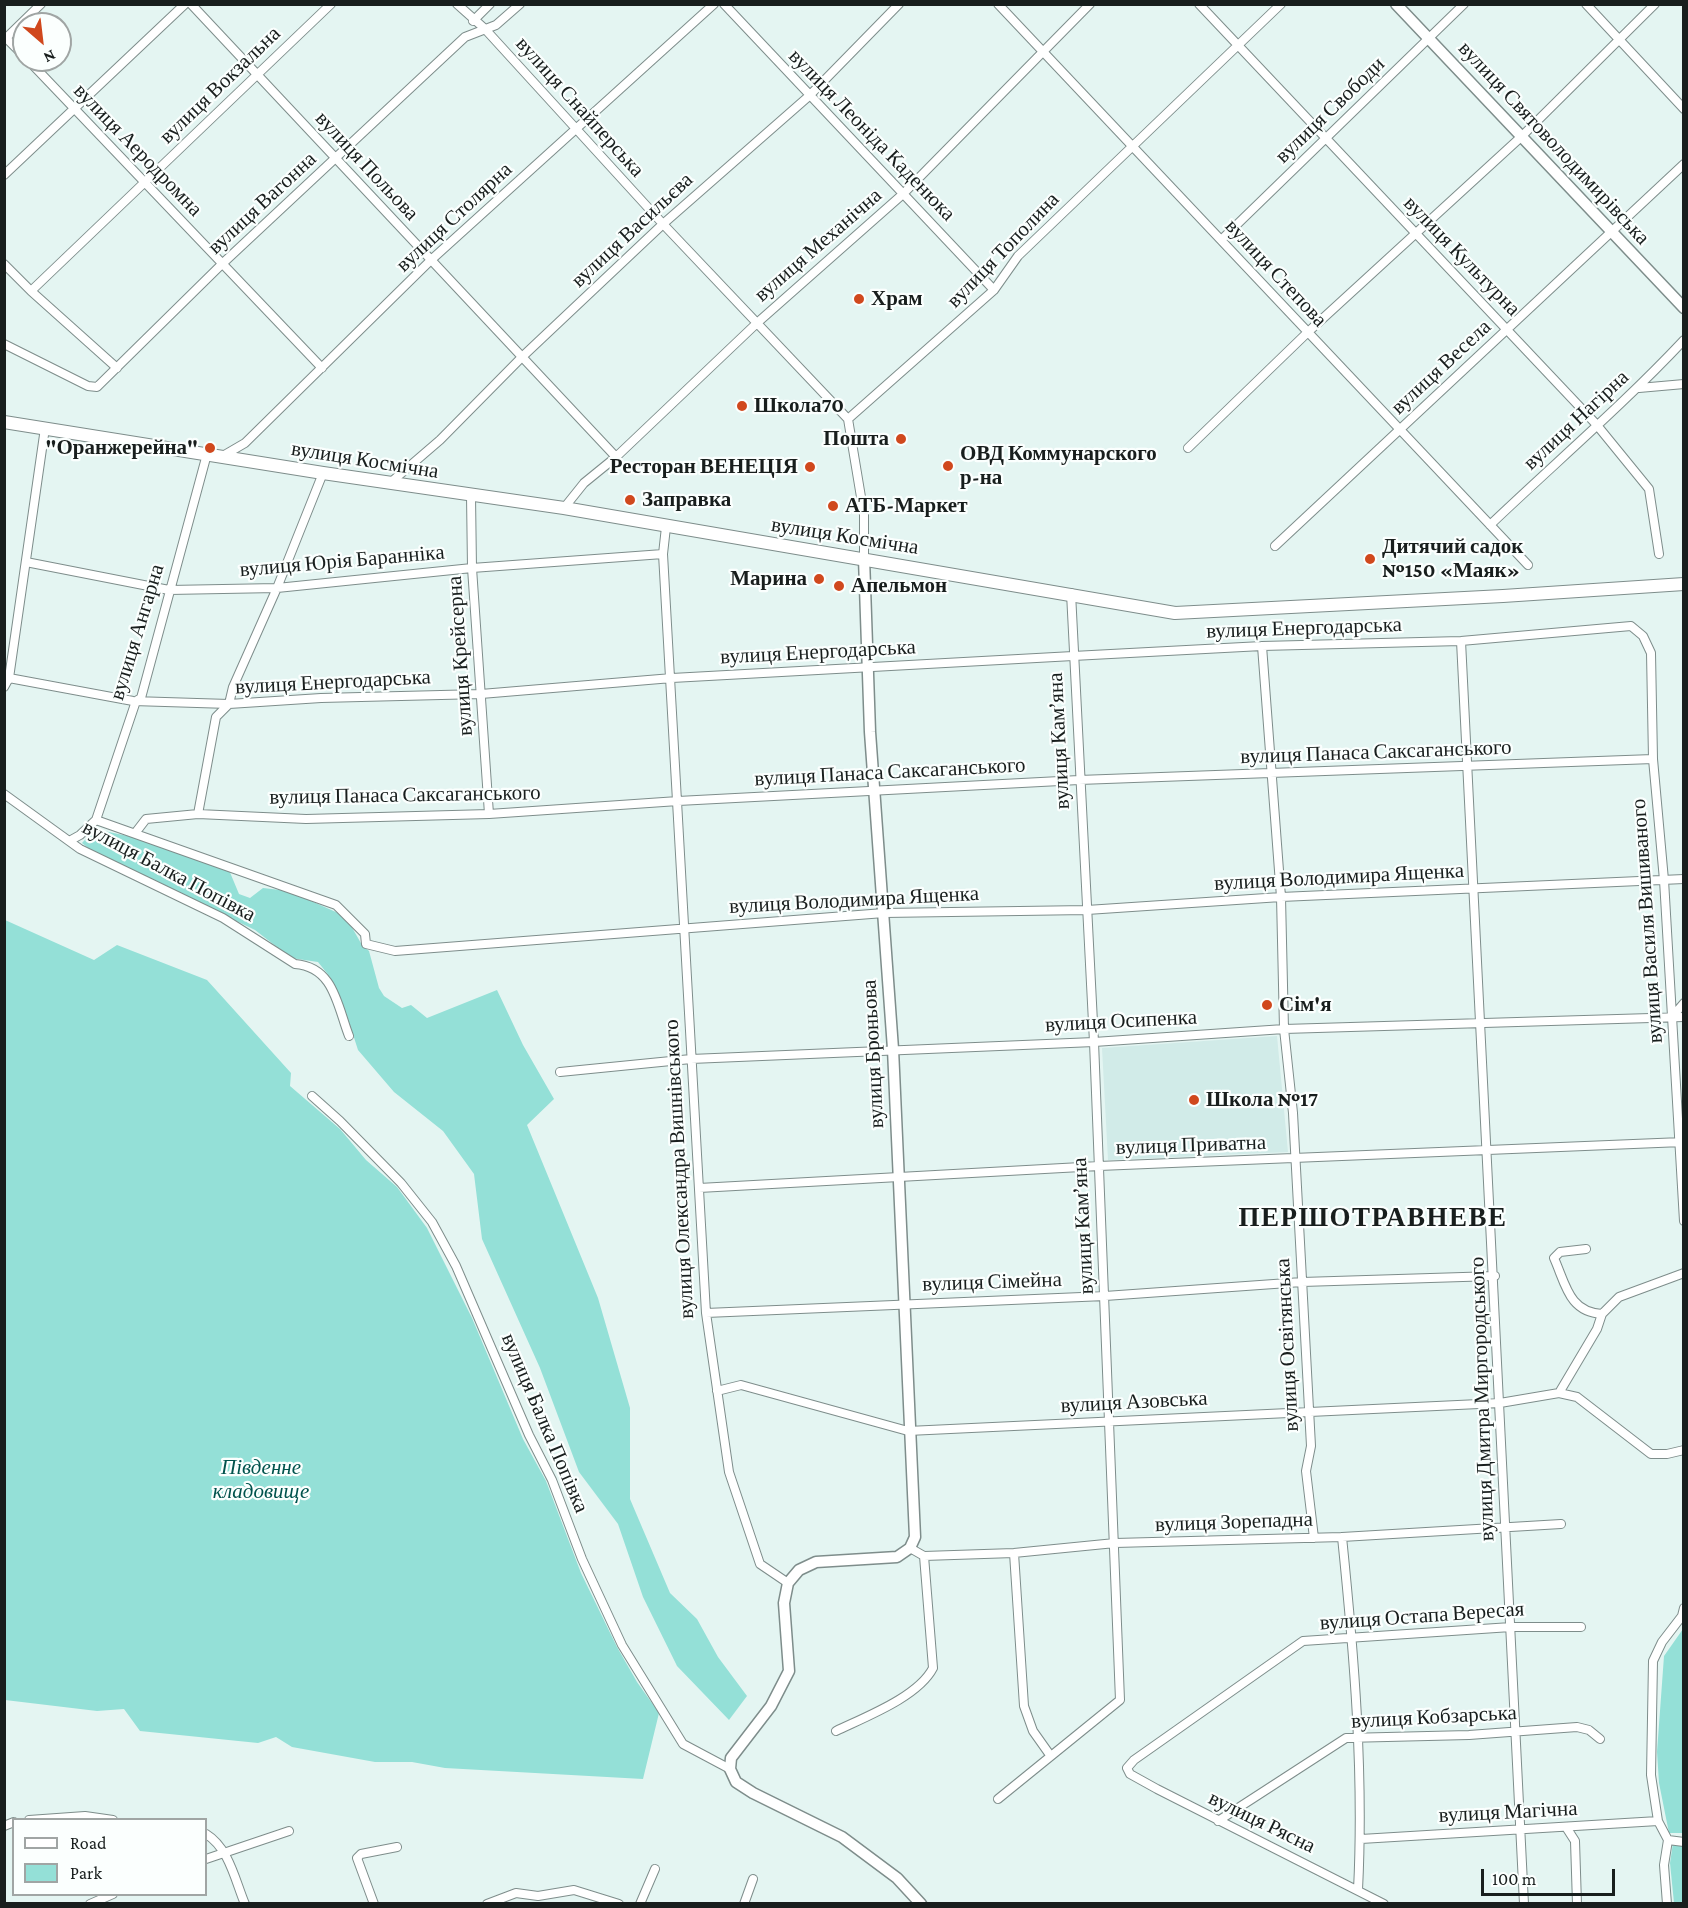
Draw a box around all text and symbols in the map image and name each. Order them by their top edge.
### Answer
north arrow [12,12,72,72]
street label: вулиця Вокзальна [154,21,286,149]
street label: вулиця Снайперська [510,32,650,182]
street label: вулиця Святоволодимирівська [1453,36,1655,250]
street label: вулиця Леоніда Каденюка [783,44,961,226]
text: N [41,47,59,67]
street label: вулиця Свободи [1270,52,1390,168]
street label: вулиця Аеродромна [68,78,208,222]
street label: вулиця Польова [310,106,424,226]
street label: вулиця Вагонна [203,146,321,260]
street label: вулиця Столярна [391,157,517,277]
street label: вулиця Васильєва [566,167,698,293]
street label: вулиця Механічна [749,183,887,307]
street label: вулиця Тополина [942,187,1064,313]
street label: вулиця Культурна [1398,191,1526,321]
street label: вулиця Степова [1220,214,1332,332]
place label: Храм [871,286,923,312]
marker: Храм [852,292,866,306]
street label: вулиця Весела [1386,314,1496,420]
street label: вулиця Нагірна [1518,365,1634,475]
place label: Школа70 [754,393,844,419]
marker: Школа70 [735,399,749,413]
place label: Пошта [823,426,889,452]
marker: Пошта [894,432,908,446]
place label: "Оранжерейна" [46,435,198,461]
street label: вулиця Космічна [290,436,440,484]
marker: "Оранжерейна" [203,441,217,455]
place label: ОВД Коммунарского р-на [960,441,1157,491]
place label: Ресторан ВЕНЕЦІЯ [610,454,798,480]
marker: ОВД Коммунарского р-на [941,459,955,473]
marker: Ресторан ВЕНЕЦІЯ [803,460,817,474]
place label: Заправка [642,487,731,513]
marker: Заправка [623,493,637,507]
place label: АТБ-Маркет [845,493,967,519]
marker: АТБ-Маркет [826,499,840,513]
street label: вулиця Космічна [770,512,920,560]
place label: Дитячий садок №150 «Маяк» [1382,534,1523,584]
street label: вулиця Юрія Баранніка [239,539,445,583]
marker: Дитячий садок №150 «Маяк» [1363,552,1377,566]
street label: вулиця Ангарна [104,561,170,703]
place label: Марина [730,566,807,592]
marker: Марина [812,572,826,586]
place label: Апельмон [851,573,947,599]
street label: вулиця Крейсерна [442,575,478,737]
marker: Апельмон [832,579,846,593]
street label: вулиця Енергодарська [1206,612,1402,644]
street label: вулиця Енергодарська [720,634,916,670]
street label: вулиця Енергодарська [235,664,431,700]
street label: вулиця Кам’яна [1043,672,1075,810]
street label: вулиця Панаса Саксаганського [1240,735,1512,769]
street label: вулиця Панаса Саксаганського [754,752,1026,792]
street label: вулиця Панаса Саксаганського [269,780,541,810]
street label: вулиця Василя Вишиваного [1626,798,1668,1044]
street label: вулиця Балка Попівка [78,815,260,927]
street label: вулиця Володимира Ященка [1213,858,1465,896]
street label: вулиця Володимира Ященка [728,881,980,919]
street label: вулиця Броньова [857,979,889,1129]
place label: Сім'я [1279,992,1332,1018]
marker: Сім'я [1260,998,1274,1012]
street label: вулиця Осипенка [1044,1004,1198,1038]
street label: вулиця Олександра Вишнівського [659,1019,699,1319]
place label: Школа №17 [1206,1087,1318,1113]
marker: Школа №17 [1187,1093,1201,1107]
street label: вулиця Приватна [1115,1130,1267,1160]
street label: вулиця Кам’яна [1067,1157,1099,1295]
district label: ПЕРШОТРАВНЕВЕ [1238,1202,1508,1234]
street label: вулиця Дмитра Миргородського [1464,1256,1500,1542]
street label: вулиця Освітянська [1270,1258,1304,1432]
street label: вулиця Сімейна [922,1267,1062,1297]
street label: вулиця Балка Попівка [496,1330,594,1516]
street label: вулиця Азовська [1060,1386,1208,1418]
park label: Південне кладовище [213,1455,309,1505]
street label: вулиця Зорепадна [1155,1507,1313,1537]
street label: вулиця Остапа Вересая [1319,1596,1525,1636]
street label: вулиця Кобзарська [1351,1700,1517,1734]
street label: вулиця Рясна [1204,1785,1320,1859]
street label: вулиця Магічна [1438,1796,1578,1828]
legend [12,1818,207,1896]
text: Road [70,1833,107,1853]
scale bar [1484,1857,1618,1895]
text: Park [70,1863,102,1883]
text: 100 m [1492,1869,1536,1889]

